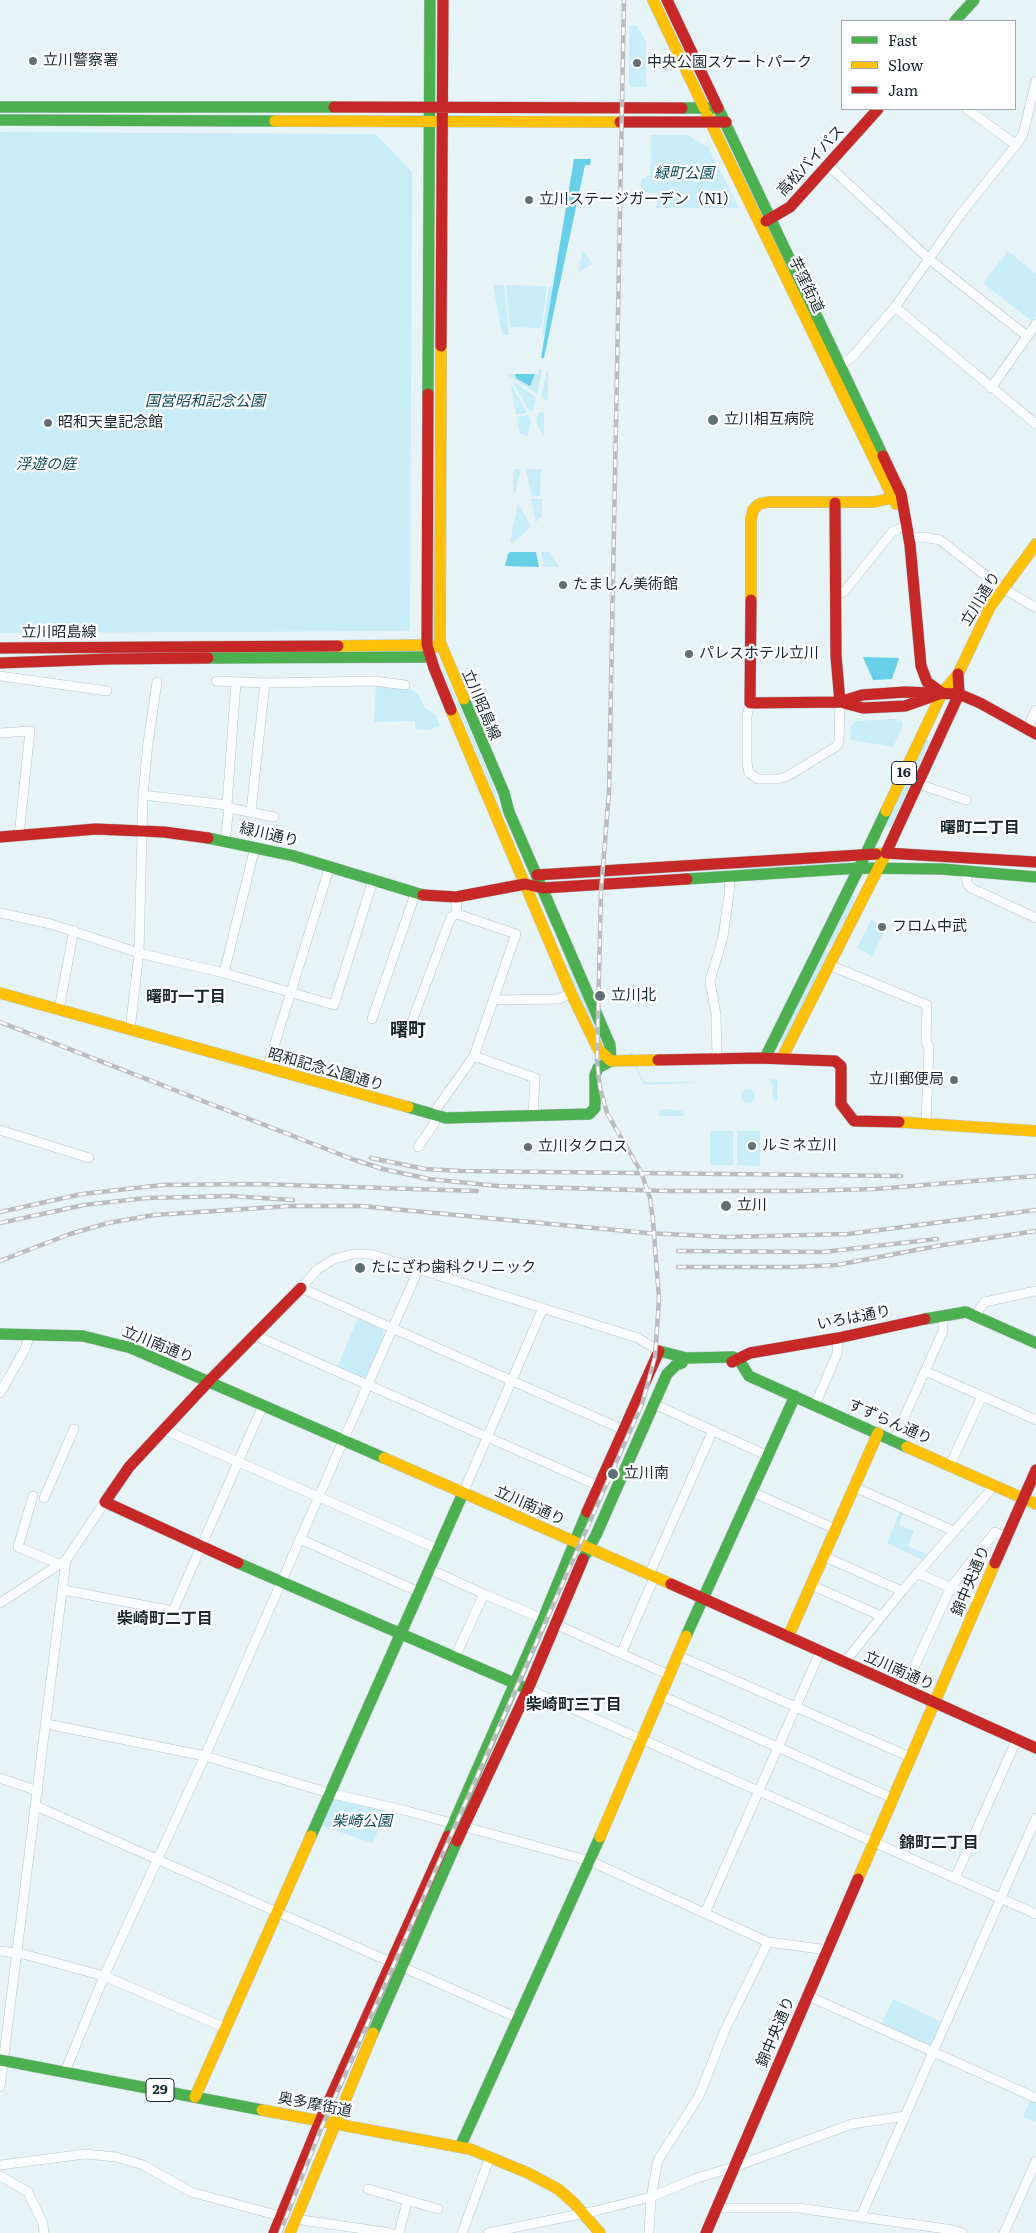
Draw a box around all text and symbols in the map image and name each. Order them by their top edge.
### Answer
legend [841,20,1016,110]
text: Fast [888,28,917,51]
place label: 立川警察署 [43,52,118,70]
text: Slow [888,53,923,76]
place label: 中央公園スケートパーク [647,54,812,72]
marker: 立川警察署 [27,55,39,67]
marker: 中央公園スケートパーク [631,57,643,69]
text: Jam [888,78,918,101]
street label: 高松バイパス [774,122,848,200]
park label: 緑町公園 [654,165,714,183]
place label: 立川ステージガーデン（N1） [539,191,738,209]
marker: 立川ステージガーデン（N1） [523,194,535,206]
street label: 芋窪街道 [785,254,827,316]
park label: 国営昭和記念公園 [145,393,265,411]
place label: 立川相互病院 [724,411,814,429]
marker: 立川相互病院 [706,413,720,427]
place label: 昭和天皇記念館 [58,414,163,432]
marker: 昭和天皇記念館 [42,417,54,429]
park label: 浮遊の庭 [16,456,76,474]
street label: 立川通り [957,569,1005,629]
place label: たましん美術館 [573,576,678,594]
marker: たましん美術館 [557,579,569,591]
street label: 立川昭島線 [22,624,96,642]
place label: パレスホテル立川 [699,645,819,663]
marker: パレスホテル立川 [683,648,695,660]
street label: 立川昭島線 [458,667,504,743]
road number: 16 [892,761,916,784]
district label: 曙町二丁目 [940,818,1020,838]
street label: 緑川通り [238,819,300,851]
place label: フロム中武 [892,918,967,936]
marker: フロム中武 [876,921,888,933]
district label: 曙町一丁目 [146,987,226,1007]
place label: 立川北 [611,987,656,1005]
marker: 立川北 [593,989,607,1003]
district label: 曙町 [390,1020,426,1042]
street label: 昭和記念公園通り [266,1045,386,1095]
place label: 立川郵便局 [869,1071,944,1089]
marker: 立川郵便局 [948,1074,960,1086]
place label: ルミネ立川 [762,1137,837,1155]
place label: 立川タクロス [538,1138,628,1156]
marker: ルミネ立川 [746,1140,758,1152]
marker: 立川タクロス [522,1141,534,1153]
place label: 立川 [737,1197,767,1215]
marker: 立川 [719,1199,733,1213]
place label: たにざわ歯科クリニック [371,1259,536,1277]
marker: たにざわ歯科クリニック [353,1261,367,1275]
street label: いろは通り [815,1302,893,1334]
street label: 立川南通り [120,1323,196,1367]
street label: すずらん通り [845,1395,935,1449]
place label: 立川南 [624,1465,669,1483]
marker: 立川南 [606,1467,620,1481]
street label: 立川南通り [492,1483,568,1529]
street label: 錦中央通り [948,1543,994,1619]
district label: 柴崎町二丁目 [117,1609,213,1629]
street label: 立川南通り [861,1648,937,1694]
district label: 柴崎町三丁目 [526,1695,622,1715]
park label: 柴崎公園 [332,1813,392,1831]
district label: 錦町二丁目 [899,1833,979,1853]
street label: 錦中央通り [753,1994,799,2070]
road number: 29 [146,2078,174,2102]
street label: 奥多摩街道 [276,2089,354,2121]

